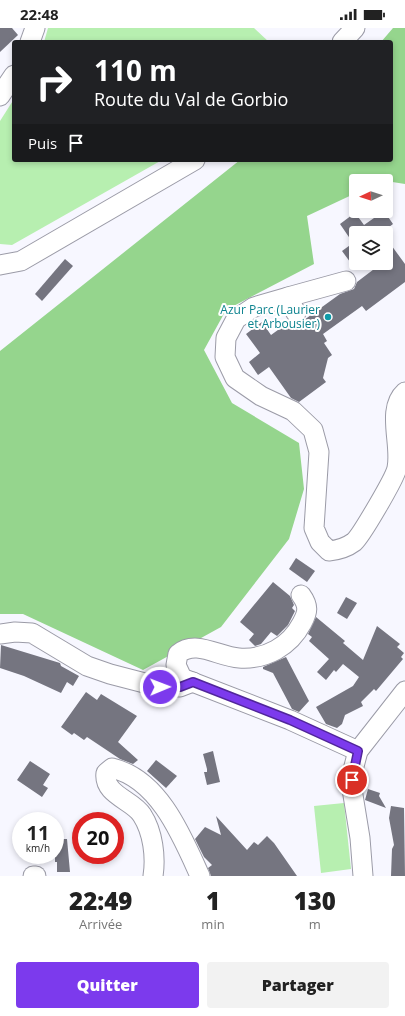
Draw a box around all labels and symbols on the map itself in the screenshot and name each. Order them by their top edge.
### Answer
north arrow [349,174,393,218]
place label: Azur Parc (Laurier et Arbousier) [220,301,320,332]
marker: Azur Parc (Laurier et Arbousier) [323,312,333,322]
position arrow [139,666,181,708]
pin [335,763,369,797]
speed limit sign: 20 [72,812,124,864]

